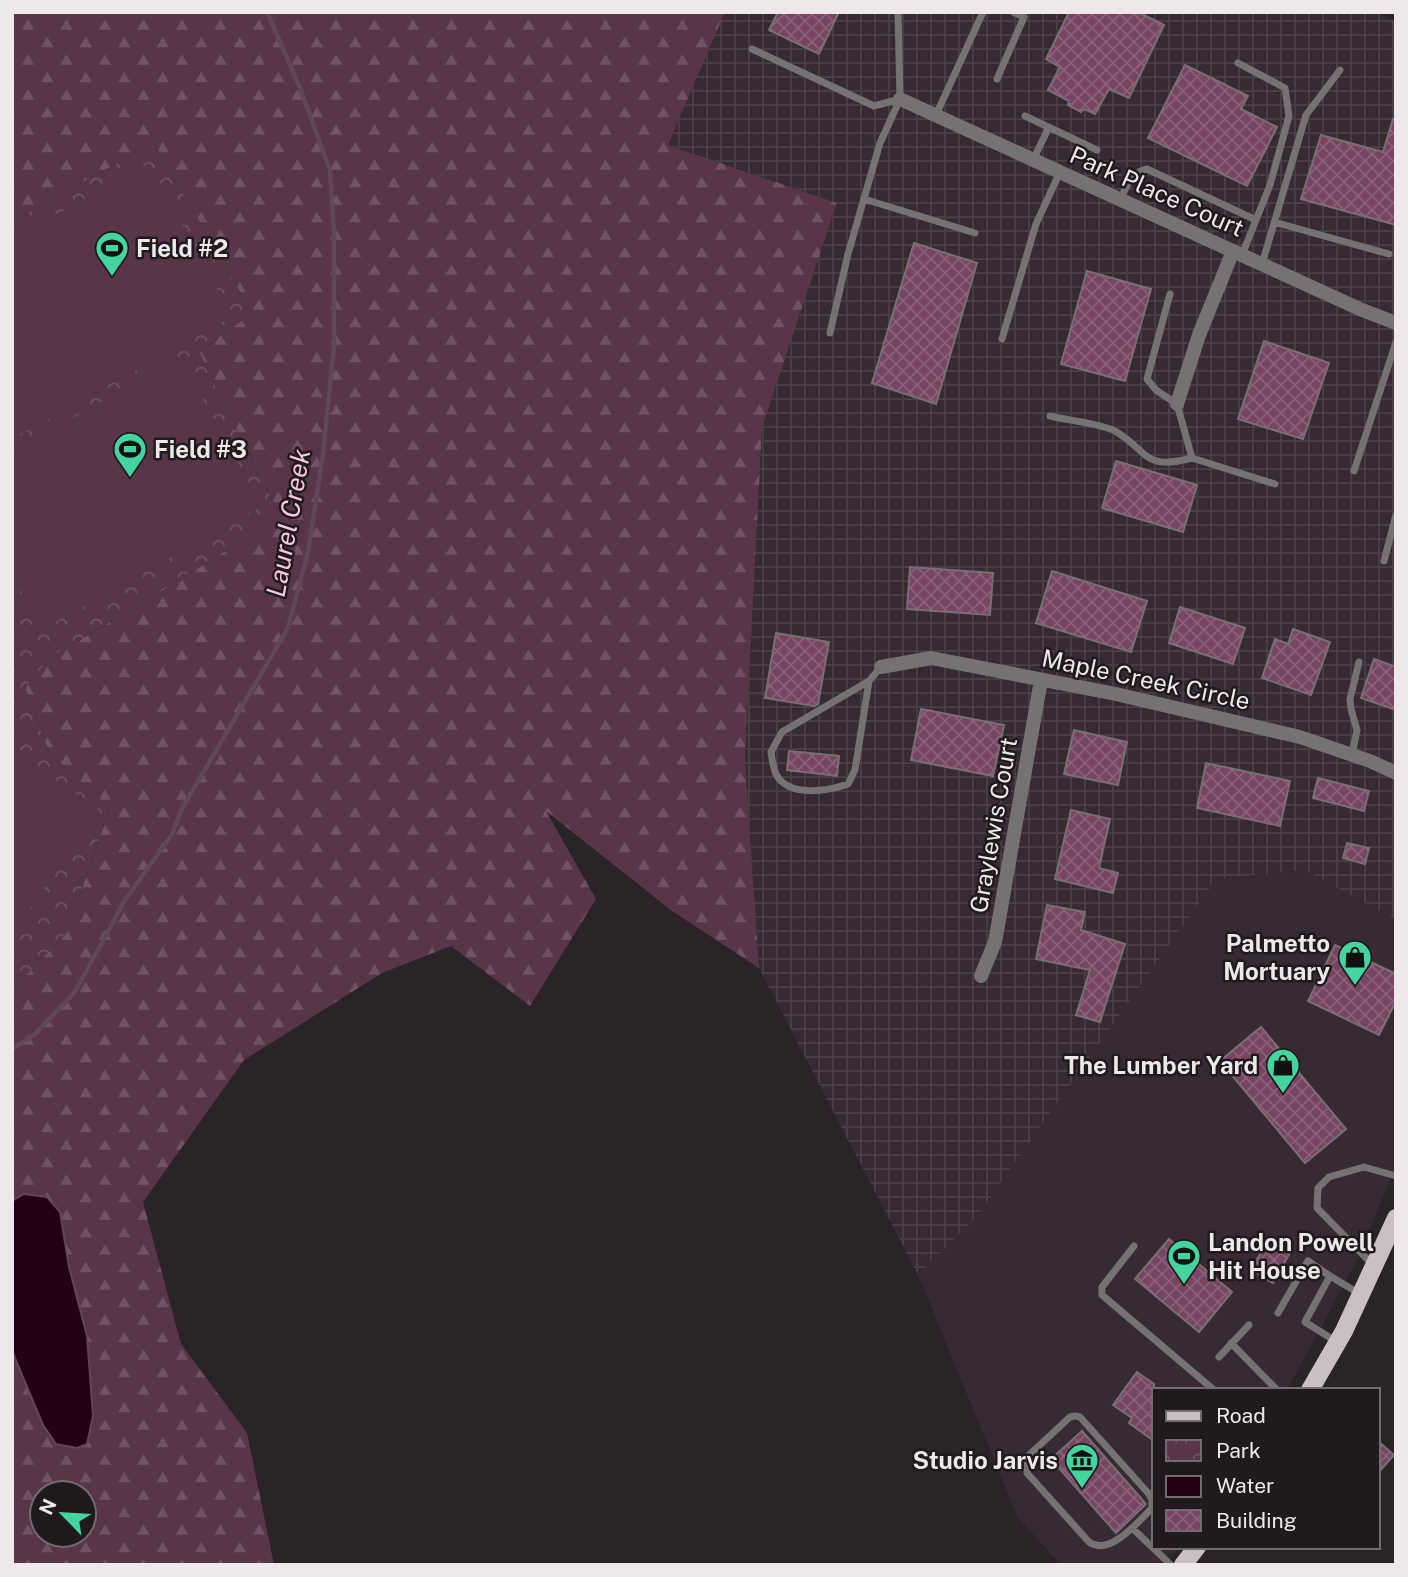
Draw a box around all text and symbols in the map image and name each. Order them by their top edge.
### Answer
street label: Park Place Court [1066,140,1248,242]
sports icon: Field #2 [93,229,131,278]
place label: Field #2 [136,234,228,262]
sports icon: Field #3 [111,430,149,479]
place label: Field #3 [154,435,247,463]
water label: Laurel Creek [260,447,316,599]
street label: Maple Creek Circle [1039,643,1253,715]
street label: Graylewis Court [964,735,1022,915]
place label: Palmetto Mortuary [1223,929,1330,985]
shop icon: Palmetto Mortuary [1336,938,1374,987]
shop icon: The Lumber Yard [1264,1046,1302,1095]
place label: The Lumber Yard [1064,1051,1258,1079]
place label: Landon Powell Hit House [1208,1228,1374,1284]
sports icon: Landon Powell Hit House [1165,1237,1203,1286]
legend [1152,1388,1380,1549]
text: Road [1216,1403,1266,1428]
text: Park [1216,1438,1261,1463]
museum icon: Studio Jarvis [1063,1441,1101,1490]
place label: Studio Jarvis [912,1446,1058,1474]
text: Water [1216,1473,1274,1498]
north arrow [28,1479,98,1549]
text: N [34,1495,61,1518]
text: Building [1216,1508,1297,1533]

